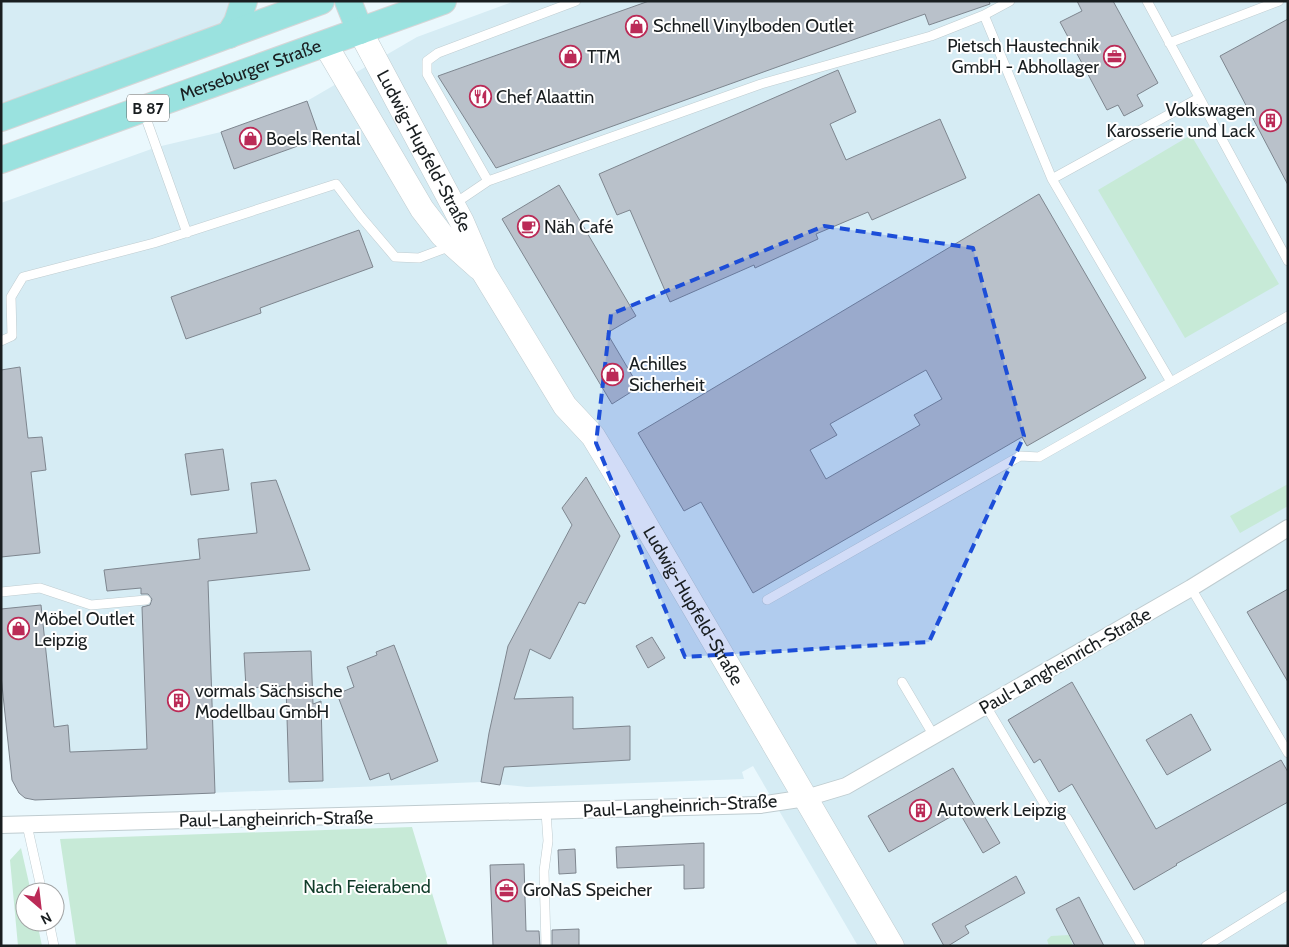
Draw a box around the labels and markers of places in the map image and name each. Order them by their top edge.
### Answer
shop icon: Schnell Vinylboden Outlet [625,14,649,38]
place label: Schnell Vinylboden Outlet [653,15,854,37]
place label: Pietsch Haustechnik GmbH - Abhollager [947,35,1100,78]
office icon: Pietsch Haustechnik GmbH - Abhollager [1103,44,1127,68]
shop icon: TTM [559,45,583,69]
place label: TTM [587,46,620,68]
restaurant icon: Chef Alaattin [468,85,492,109]
place label: Chef Alaattin [496,86,594,108]
place label: Volkswagen Karosserie und Lack [1106,99,1256,142]
building icon: Volkswagen Karosserie und Lack [1259,108,1283,132]
shop icon: Boels Rental [238,127,262,151]
place label: Boels Rental [266,128,361,150]
cafe icon: Näh Café [516,215,540,239]
place label: Näh Café [544,216,614,238]
place label: Achilles Sicherheit [629,353,705,396]
shop icon: Achilles Sicherheit [601,362,625,386]
place label: Möbel Outlet Leipzig [34,608,135,651]
shop icon: Möbel Outlet Leipzig [6,617,30,641]
place label: vormals Sächsische Modellbau GmbH [195,680,342,723]
building icon: vormals Sächsische Modellbau GmbH [167,689,191,713]
building icon: Autowerk Leipzig [909,798,933,822]
place label: Autowerk Leipzig [937,799,1067,821]
office icon: GroNaS Speicher [495,878,519,902]
place label: GroNaS Speicher [523,879,652,901]

